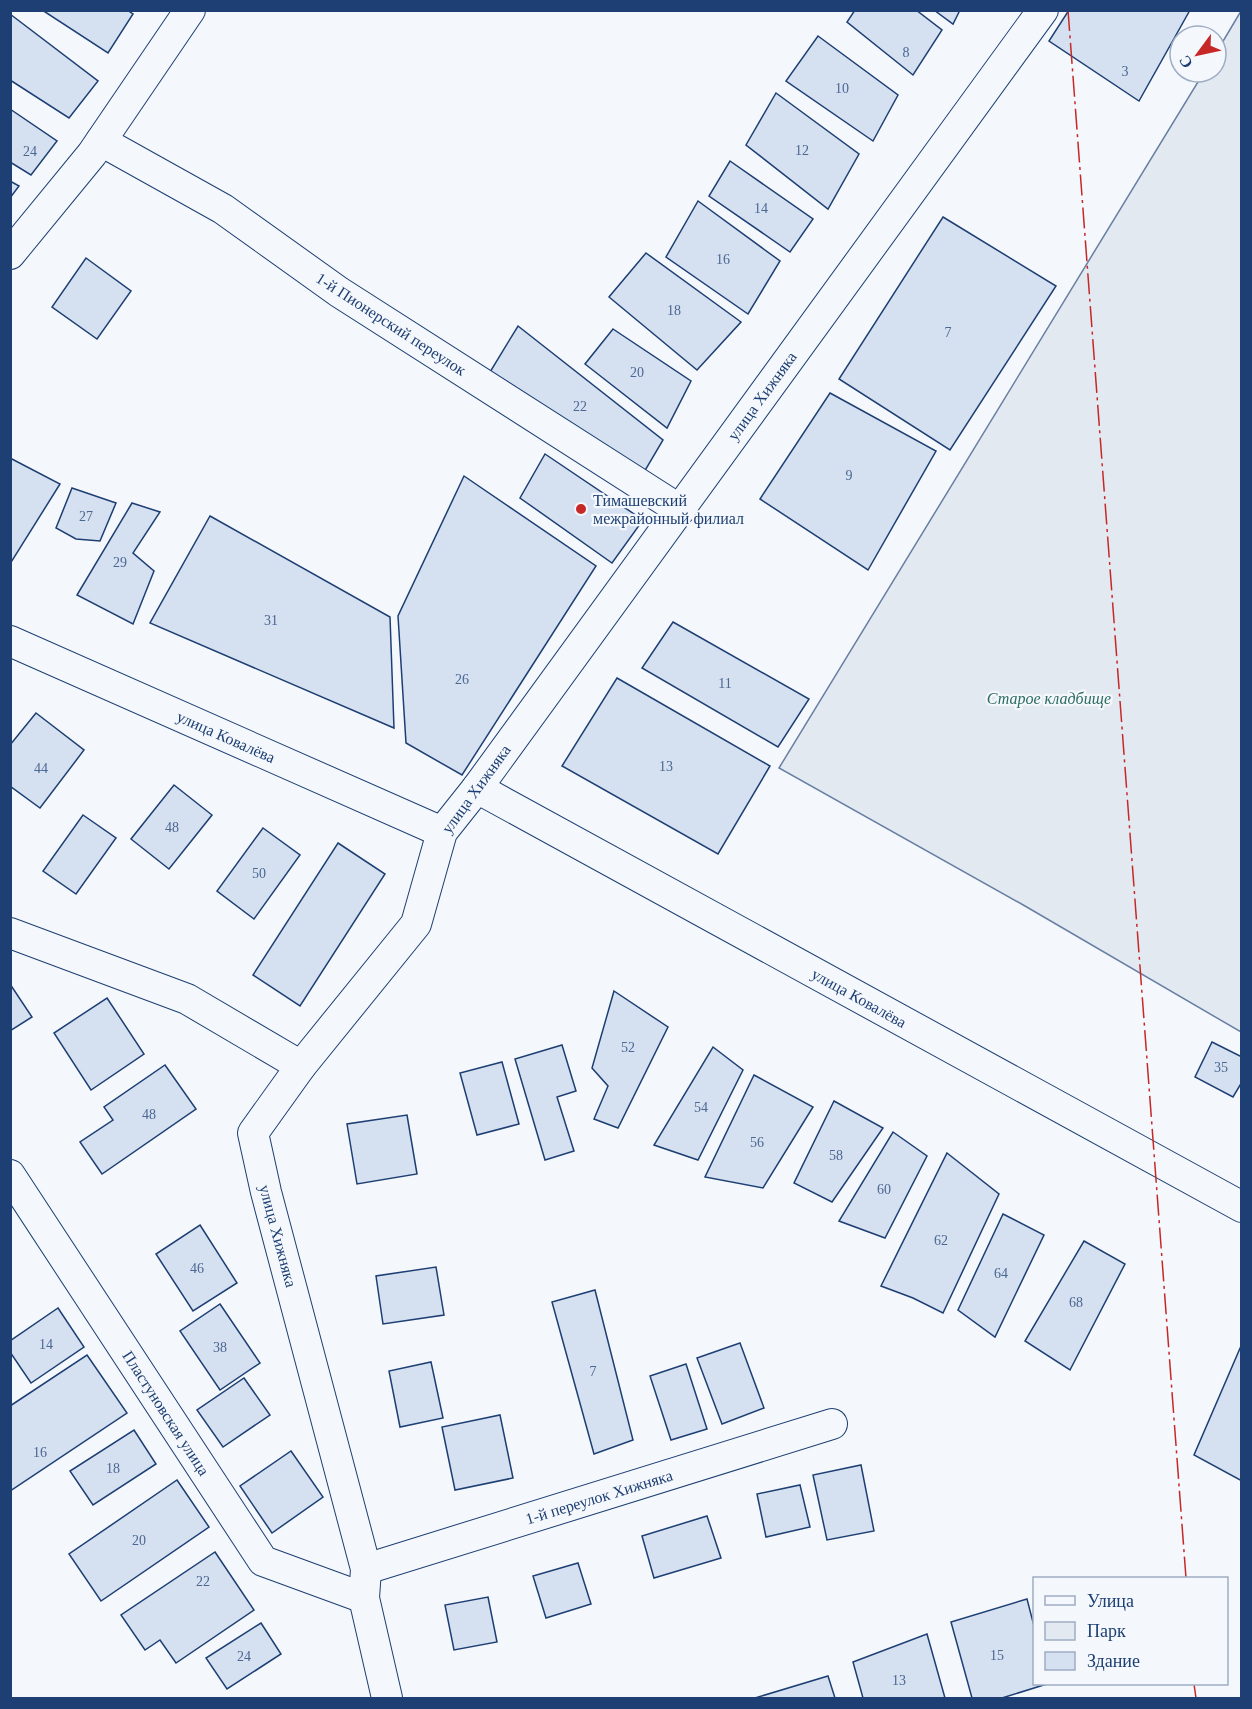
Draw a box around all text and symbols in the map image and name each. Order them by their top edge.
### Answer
north arrow [1168,24,1228,84]
house number: 8 [903,45,910,60]
text: С [1176,52,1196,71]
house number: 3 [1122,64,1129,79]
house number: 10 [835,81,849,96]
house number: 12 [795,143,809,158]
house number: 24 [23,144,37,159]
house number: 14 [754,201,768,216]
house number: 16 [716,252,730,267]
street label: 1-й Пионерский переулок [312,269,469,380]
house number: 18 [667,303,681,318]
house number: 7 [945,325,952,340]
street label: улица Хижняка [724,348,801,444]
house number: 20 [630,365,644,380]
house number: 22 [573,399,587,414]
house number: 9 [846,468,853,483]
place label: Тимашевский межрайонный филиал [593,492,744,528]
marker: Тимашевский межрайонный филиал [574,502,588,516]
house number: 27 [79,509,93,524]
house number: 29 [113,555,127,570]
house number: 31 [264,613,278,628]
house number: 26 [455,672,469,687]
house number: 11 [718,676,732,691]
park label: Старое кладбище [987,690,1111,708]
street label: улица Ковалёва [174,708,278,767]
street label: улица Хижняка [438,741,515,837]
house number: 13 [659,759,673,774]
house number: 44 [34,761,48,776]
house number: 48 [165,820,179,835]
house number: 50 [252,866,266,881]
street label: улица Ковалёва [808,965,909,1032]
house number: 52 [621,1040,635,1055]
house number: 35 [1214,1060,1228,1075]
house number: 54 [694,1100,708,1115]
house number: 48 [142,1107,156,1122]
house number: 56 [750,1135,764,1150]
house number: 58 [829,1148,843,1163]
house number: 60 [877,1182,891,1197]
street label: улица Хижняка [255,1183,300,1289]
house number: 62 [934,1233,948,1248]
house number: 46 [190,1261,204,1276]
house number: 64 [994,1266,1008,1281]
house number: 68 [1069,1295,1083,1310]
house number: 14 [39,1337,53,1352]
house number: 38 [213,1340,227,1355]
street label: Пластуновская улица [119,1348,213,1479]
house number: 7 [590,1364,597,1379]
house number: 16 [33,1445,47,1460]
house number: 18 [106,1461,120,1476]
street label: 1-й переулок Хижняка [523,1466,675,1528]
house number: 20 [132,1533,146,1548]
house number: 22 [196,1574,210,1589]
legend [1033,1577,1228,1685]
text: Улица [1087,1591,1134,1611]
text: Парк [1087,1621,1126,1641]
house number: 15 [990,1648,1004,1663]
house number: 24 [237,1649,251,1664]
text: Здание [1087,1651,1140,1671]
house number: 13 [892,1673,906,1688]

